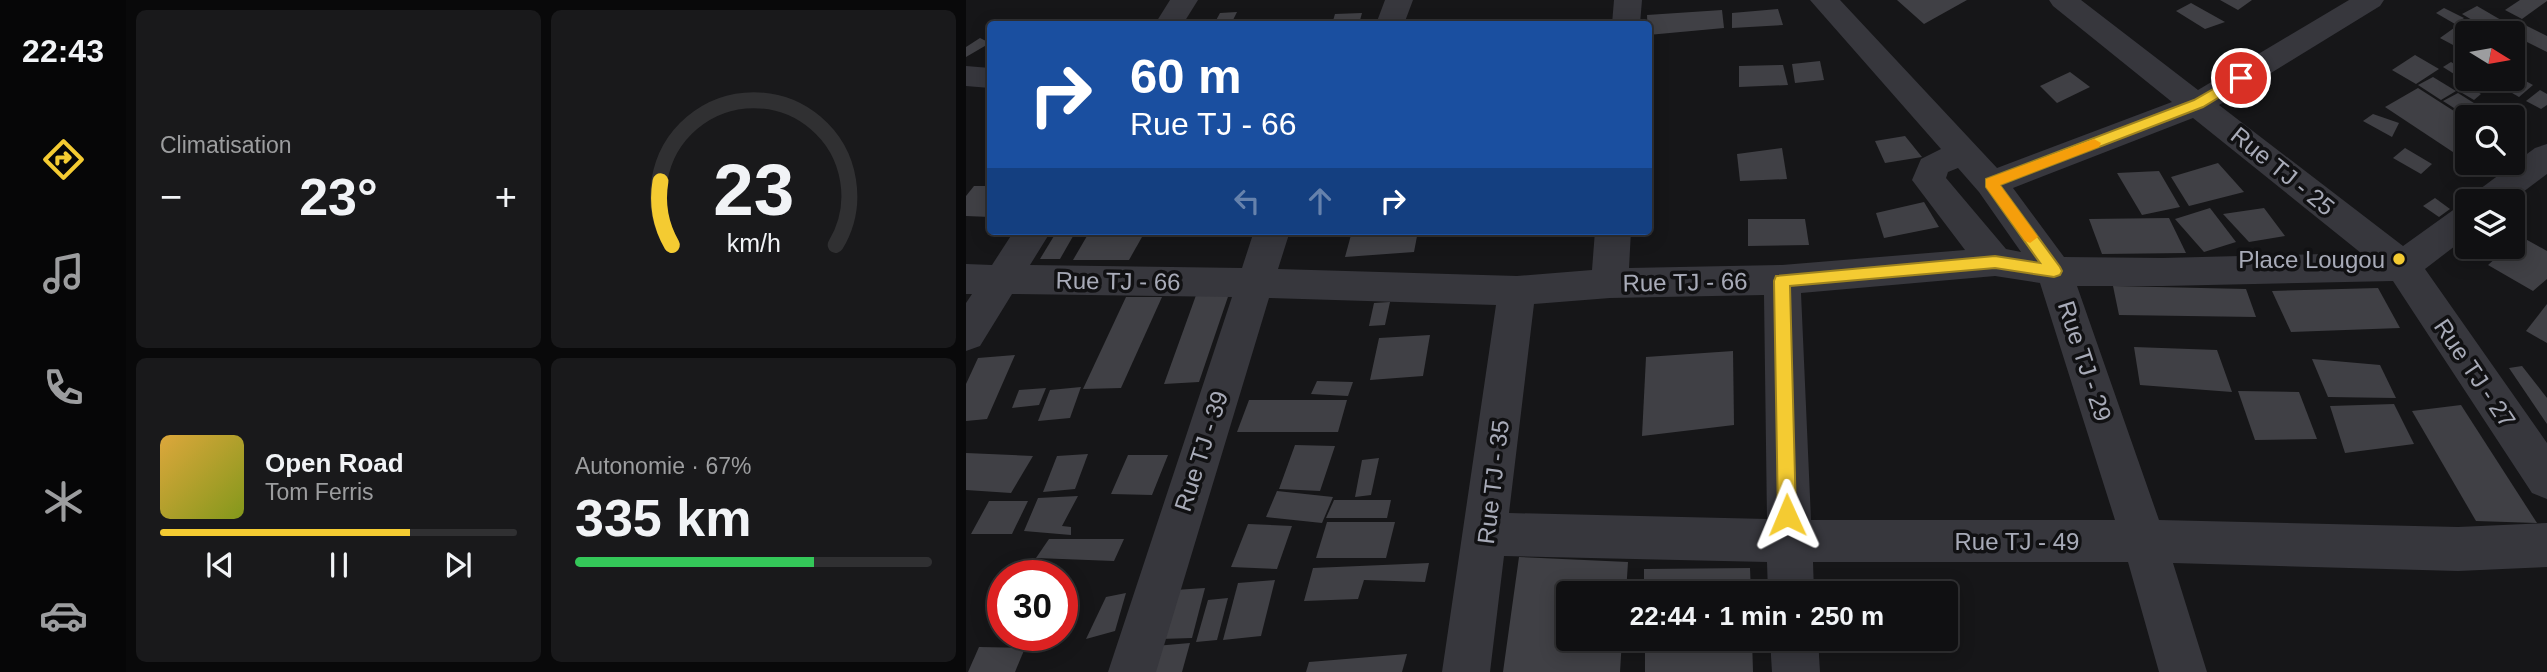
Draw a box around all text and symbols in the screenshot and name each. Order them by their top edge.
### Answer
north arrow [2455,21,2525,91]
map controls [2455,21,2525,259]
text: 22:43 [22,33,104,69]
pin [2211,48,2271,108]
icon: right [1015,49,1106,140]
text: 60 m [1130,49,1242,103]
icon: arrive [2222,59,2260,97]
button: search [2455,105,2525,175]
text: Rue TJ - 66 [1130,106,1297,142]
street label: Rue TJ - 25 [2226,121,2340,221]
text: Climatisation [160,132,292,158]
icon: directions [39,135,88,184]
text: 23 [713,149,794,230]
text: 23° [299,168,378,226]
text: − [160,176,182,218]
text: + [495,176,517,218]
icon: left [1228,182,1266,220]
icon: ahead [1301,182,1339,220]
icon: right [1374,182,1412,220]
button: layers [2455,189,2525,259]
text: km/h [726,229,781,257]
place label: Place Lougou [2238,246,2385,273]
icon: music [39,249,88,298]
marker: Place Lougou [2391,251,2407,267]
street label: Rue TJ - 66 [1055,266,1181,296]
street label: Rue TJ - 66 [1622,267,1748,297]
street label: Rue TJ - 29 [2053,297,2117,425]
street label: Rue TJ - 27 [2429,314,2521,432]
icon: phone [39,363,88,412]
street label: Rue TJ - 39 [1169,387,1233,515]
street label: Rue TJ - 35 [1472,418,1514,546]
text: Open Road [265,448,404,478]
text: Autonomie · 67% [575,453,751,479]
icon: climate [39,477,88,526]
position arrow [1750,478,1824,552]
text: Tom Ferris [265,479,374,505]
text: 335 km [575,489,751,547]
street label: Rue TJ - 49 [1955,528,2079,555]
icon: previous [201,546,239,584]
icon: pause [320,546,358,584]
icon: next [439,546,477,584]
speed limit sign: 30 [987,560,1078,651]
icon: car [39,591,88,640]
text: 22:44 · 1 min · 250 m [1630,601,1884,631]

